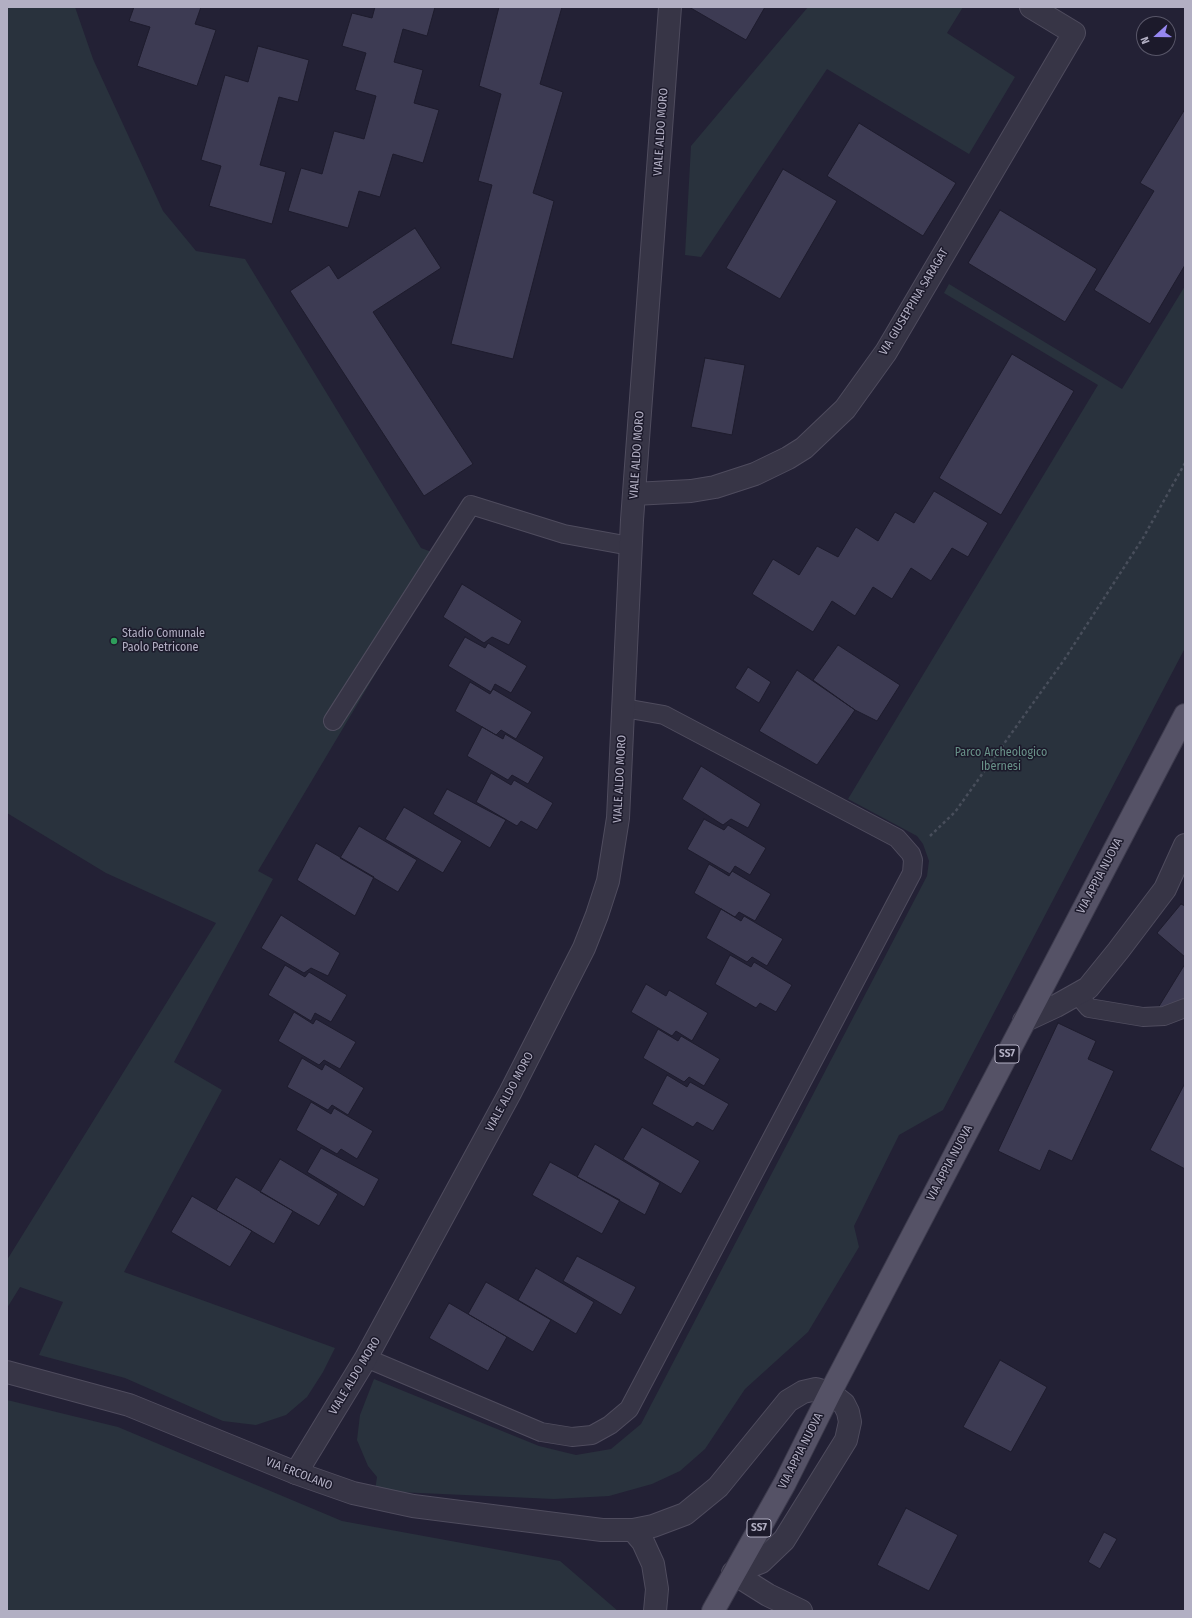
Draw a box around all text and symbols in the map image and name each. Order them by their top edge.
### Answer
north arrow [1136,16,1176,56]
text: N [1138,35,1153,46]
street label: VIALE ALDO MORO [651,88,671,176]
street label: VIA GIUSEPPINA SARAGAT [876,246,952,358]
street label: VIALE ALDO MORO [627,411,647,499]
place label: Stadio Comunale Paolo Petricone [122,627,205,655]
marker: Stadio Comunale Paolo Petricone [109,636,119,646]
street label: VIALE ALDO MORO [611,735,629,823]
park label: Parco Archeologico Ibernesi [955,746,1047,774]
street label: VIA APPIA NUOVA [1074,836,1126,916]
road number: SS7 [995,1045,1019,1063]
street label: VIALE ALDO MORO [483,1050,537,1134]
street label: VIA APPIA NUOVA [924,1123,976,1203]
street label: VIALE ALDO MORO [326,1334,384,1418]
street label: VIA APPIA NUOVA [776,1410,826,1492]
street label: VIA ERCOLANO [264,1455,334,1493]
road number: SS7 [747,1519,771,1537]

